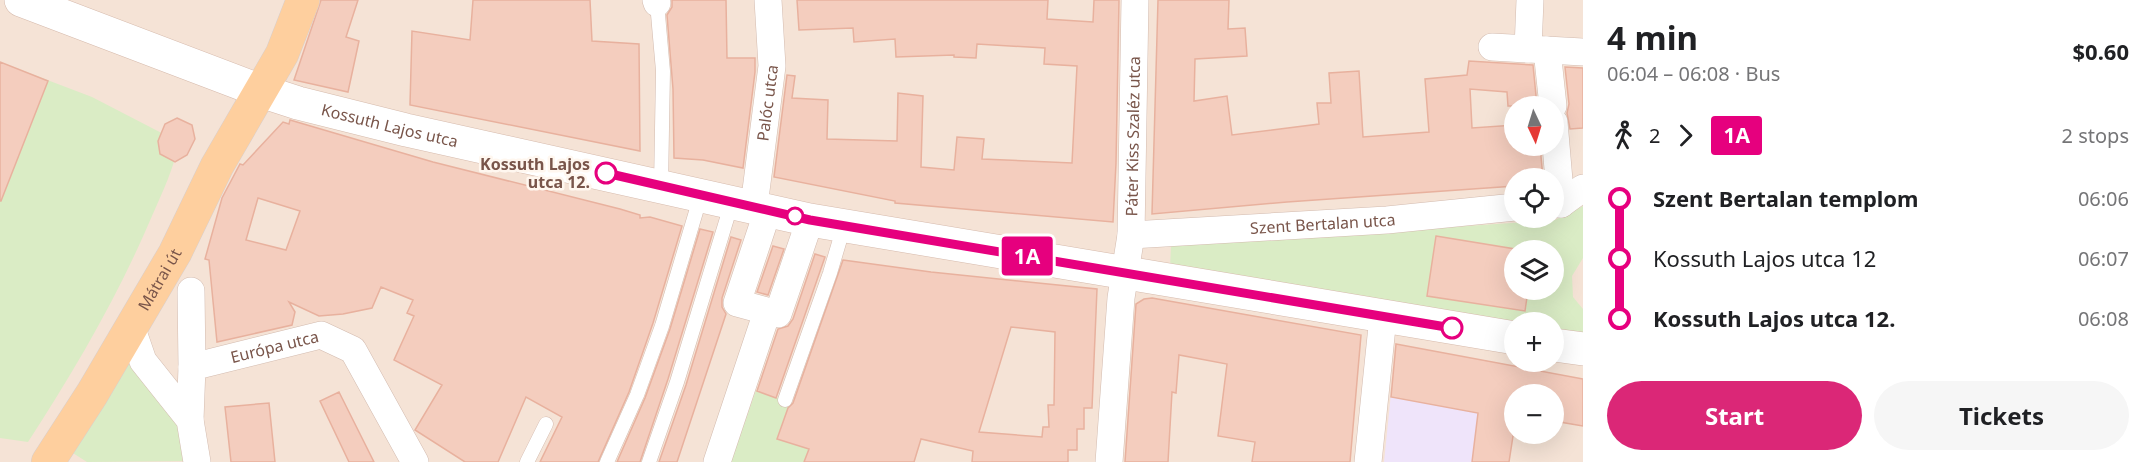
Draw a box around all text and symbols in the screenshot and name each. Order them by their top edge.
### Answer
text: 4 min [1607,15,1698,60]
text: $0.60 [2072,36,2129,66]
street label: Páter Kiss Szaléz utca [1120,56,1145,217]
text: 06:04 – 06:08 · Bus [1607,60,1780,87]
street label: Palóc utca [751,63,783,142]
north arrow [1504,96,1564,156]
map controls [1504,96,1564,444]
street label: Kossuth Lajos utca [319,98,460,152]
icon: walk [1607,119,1640,152]
icon: forward [1669,119,1702,152]
text: 1A [1723,121,1750,149]
text: 2 [1649,122,1660,149]
text: 2 stops [2062,122,2129,149]
place label: Kossuth Lajos utca 12. [480,153,590,193]
marker: Kossuth Lajos utca 12. [595,162,617,184]
button: locate [1504,168,1564,228]
text: Szent Bertalan templom [1653,183,1919,213]
text: 06:06 [2078,185,2129,212]
unlabelled marker [786,207,804,225]
street label: Szent Bertalan utca [1249,208,1396,239]
line badge: 1A [1000,236,1054,276]
button: layers [1504,240,1564,300]
text: 1A [1014,242,1040,270]
text: Kossuth Lajos utca 12 [1653,243,1876,273]
street label: Mátrai út [133,245,187,314]
text: 06:07 [2078,245,2129,272]
text: Kossuth Lajos utca 12. [1653,303,1895,333]
text: 06:08 [2078,305,2129,332]
button: + [1504,312,1564,372]
unlabelled marker [1441,317,1463,339]
street label: Európa utca [228,325,321,368]
button: Start [1607,381,1862,450]
button: Tickets [1874,381,2129,450]
button: − [1504,384,1564,444]

